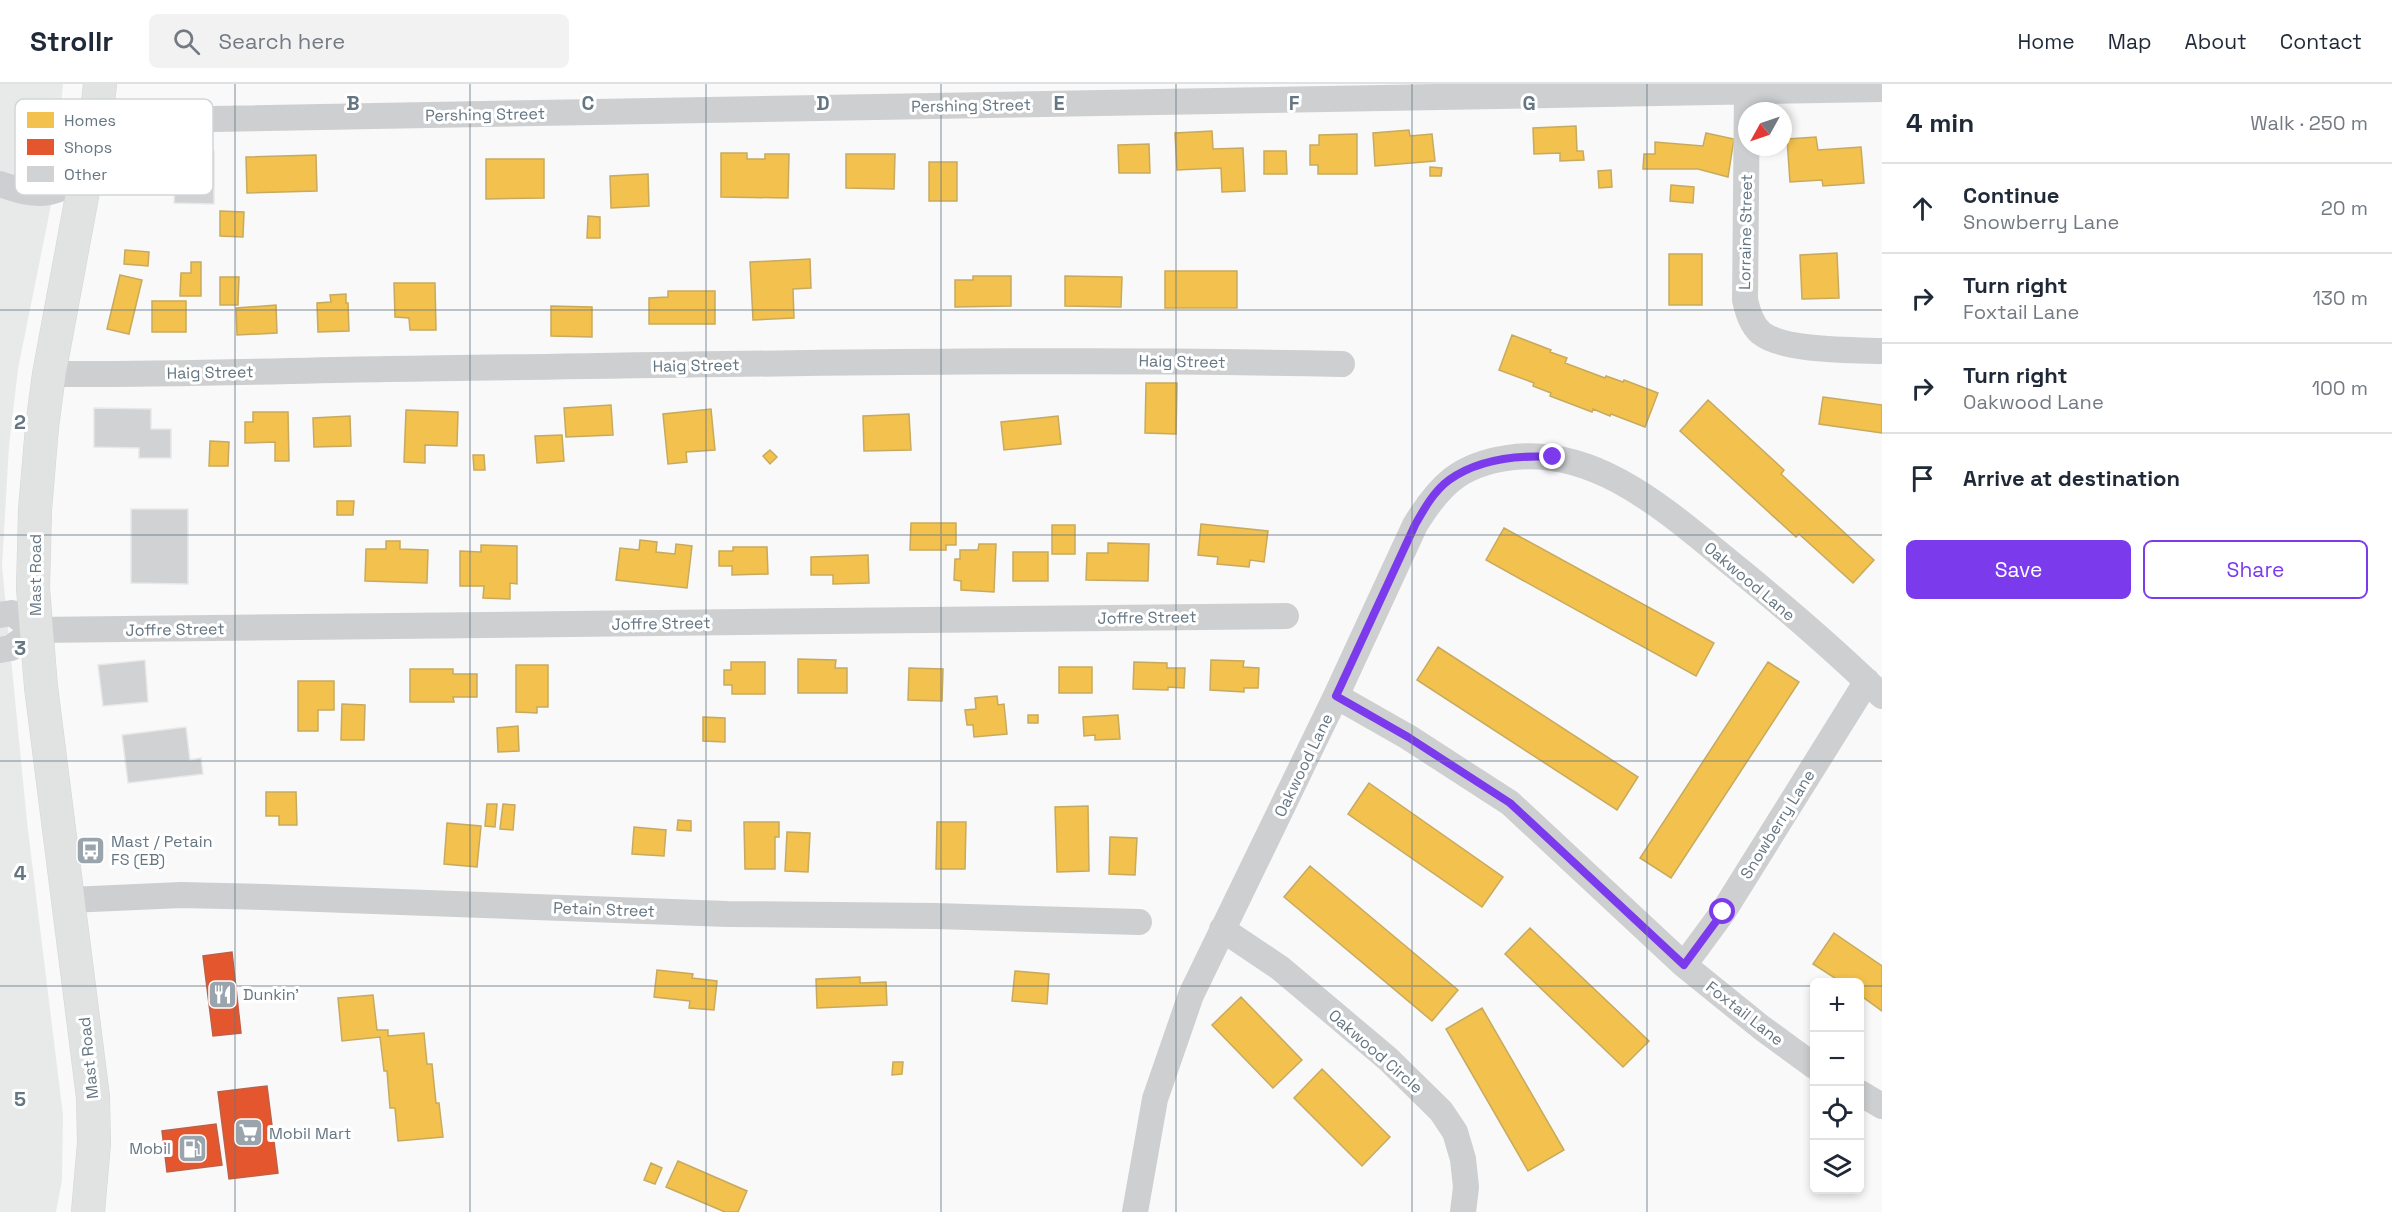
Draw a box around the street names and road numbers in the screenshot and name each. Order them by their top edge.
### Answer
street label: Pershing Street [911,94,1031,117]
street label: Pershing Street [425,103,545,126]
street label: Lorraine Street [1734,174,1757,290]
street label: Haig Street [1138,350,1226,373]
street label: Haig Street [652,354,740,377]
street label: Haig Street [166,361,254,384]
street label: Mast Road [25,534,46,616]
street label: Oakwood Lane [1700,537,1800,626]
street label: Joffre Street [1097,606,1197,629]
street label: Joffre Street [611,612,711,635]
street label: Joffre Street [125,618,225,641]
street label: Oakwood Lane [1269,710,1338,820]
street label: Snowberry Lane [1735,766,1819,883]
street label: Petain Street [553,897,655,922]
street label: Foxtail Lane [1702,976,1788,1050]
street label: Oakwood Circle [1324,1005,1427,1098]
street label: Mast Road [74,1016,103,1100]

